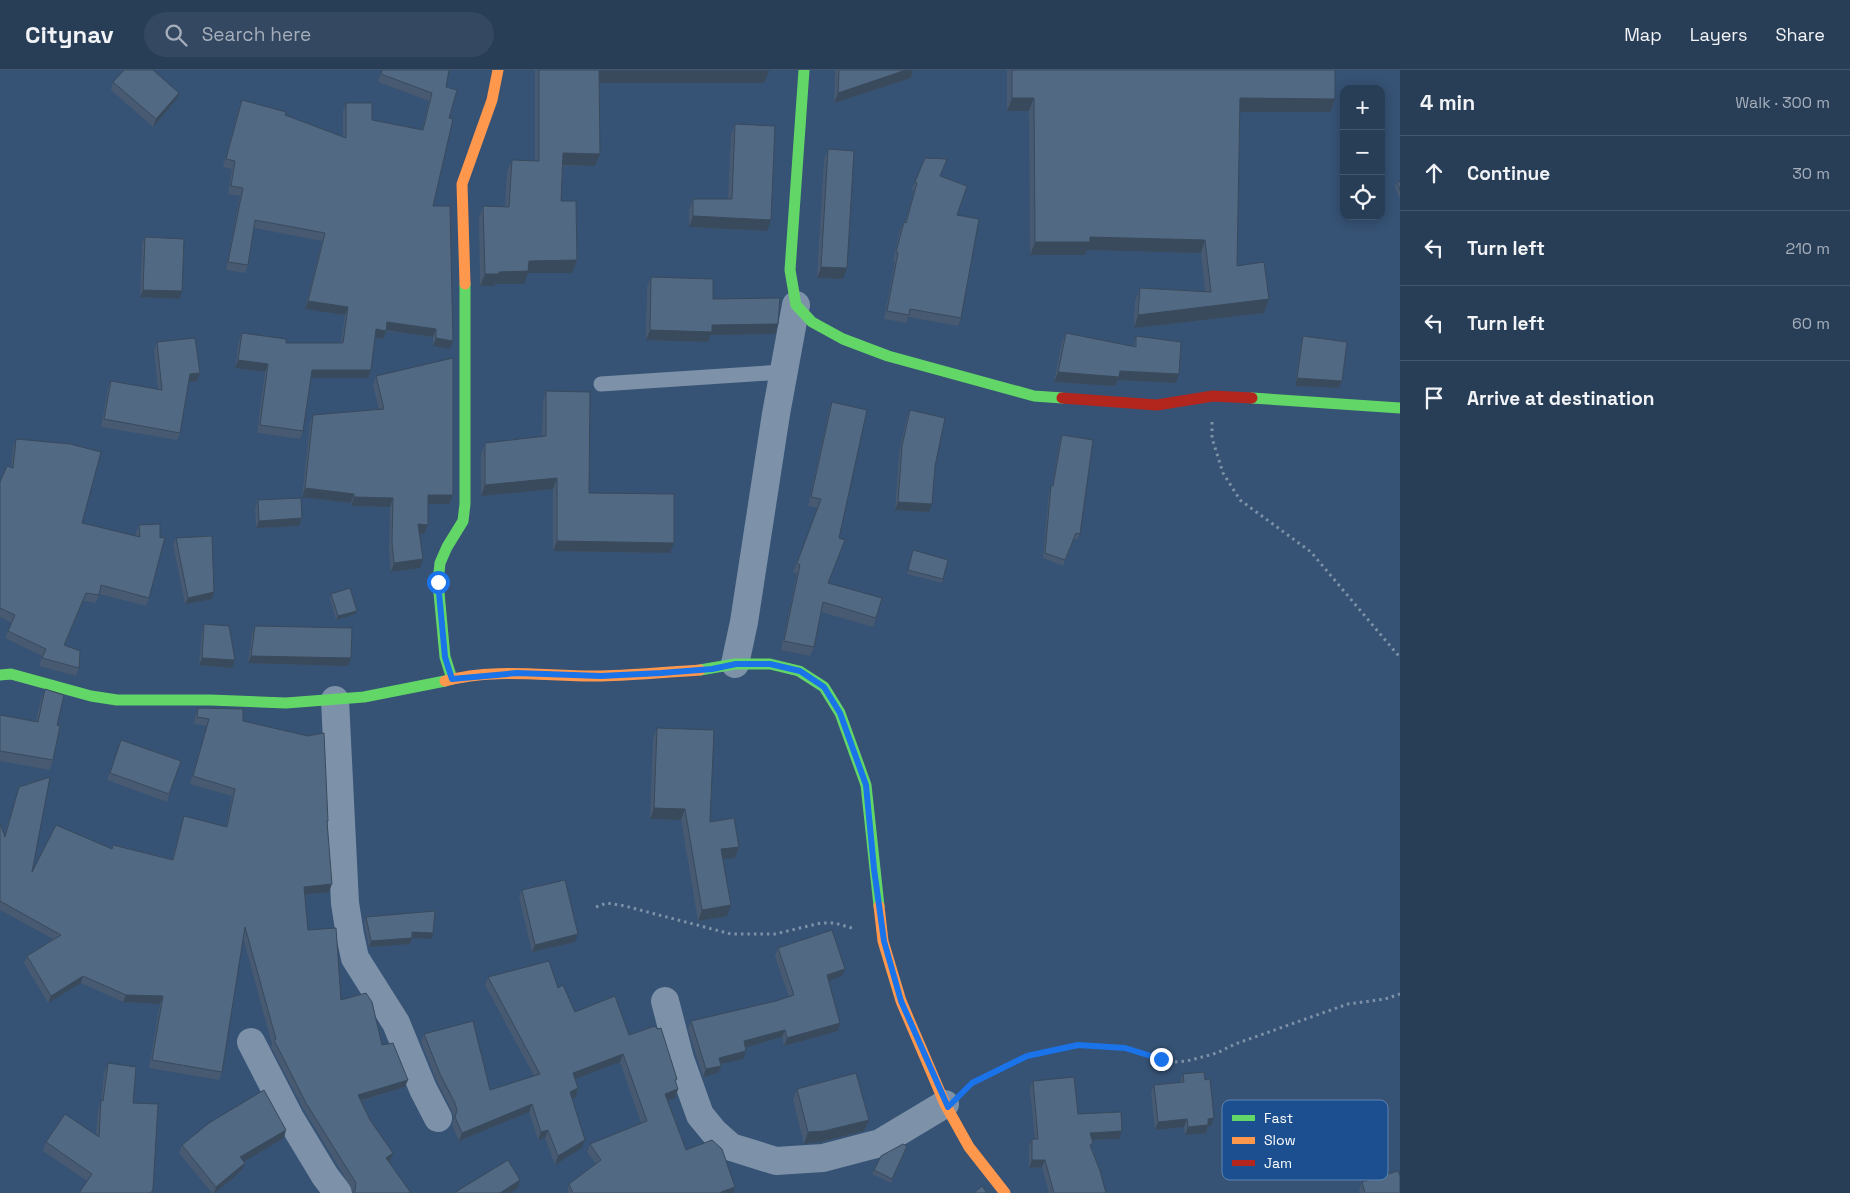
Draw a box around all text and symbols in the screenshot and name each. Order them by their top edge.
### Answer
search box [144,12,494,57]
text: Citynav [25,19,114,50]
icon: search [162,21,190,49]
text: Search here [202,22,311,47]
text: Map [1624,23,1662,46]
text: Layers [1690,23,1747,46]
text: Share [1775,23,1825,46]
map controls [1340,85,1385,220]
button: + [1340,85,1385,130]
text: 4 min [1420,89,1475,116]
text: Walk · 300 m [1735,92,1830,113]
button: − [1340,130,1385,175]
icon: ahead [1420,159,1448,187]
text: Continue [1467,161,1550,186]
text: 30 m [1792,163,1830,184]
button: locate [1340,175,1385,220]
icon: left [1420,234,1448,262]
text: Turn left [1467,236,1545,261]
text: 210 m [1786,238,1830,259]
icon: left [1420,309,1448,337]
text: Turn left [1467,311,1545,336]
text: 60 m [1792,313,1830,334]
icon: arrive [1420,384,1448,412]
text: Arrive at destination [1467,386,1655,411]
route start [427,571,450,594]
route end [1150,1048,1173,1071]
legend [1222,1100,1388,1180]
text: Fast [1264,1109,1293,1127]
text: Slow [1264,1131,1296,1149]
text: Jam [1264,1154,1292,1172]

